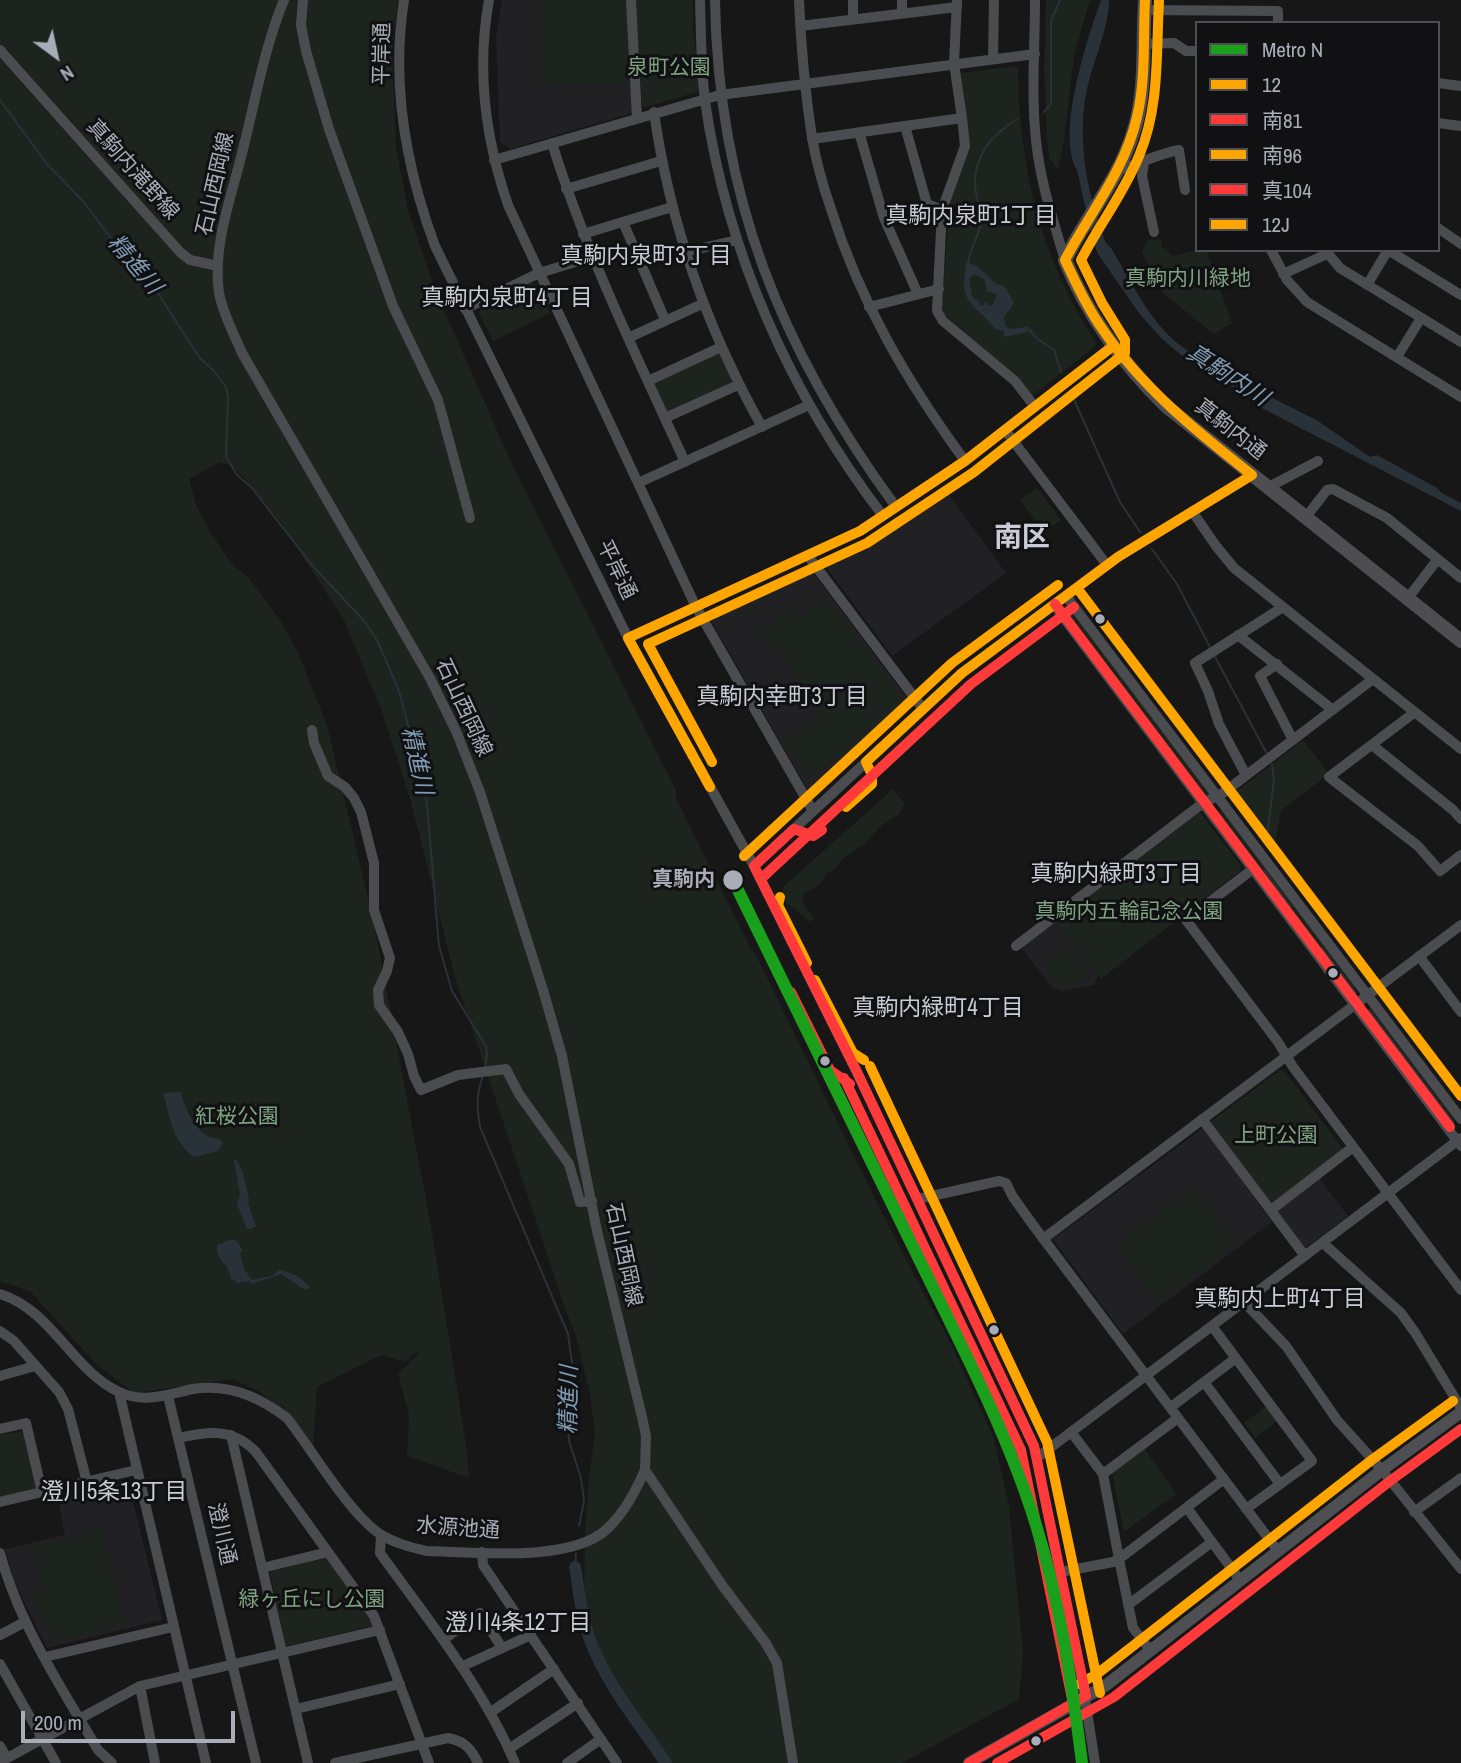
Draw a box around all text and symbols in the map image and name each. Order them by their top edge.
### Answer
north arrow [21,21,91,91]
legend [1195,21,1440,252]
street label: 平岸通 [370,22,396,86]
text: Metro N [1262,35,1323,64]
park label: 泉町公園 [627,55,711,81]
text: N [56,60,79,88]
text: 12 [1262,70,1281,99]
text: 南81 [1262,106,1302,135]
street label: 真駒内滝野線 [80,115,184,225]
street label: 石山西岡線 [192,130,240,238]
text: 南96 [1262,141,1302,170]
text: 真104 [1262,176,1312,205]
district label: 真駒内泉町1丁目 [885,203,1057,231]
text: 12J [1262,210,1290,239]
water label: 精進川 [101,230,167,300]
district label: 真駒内泉町3丁目 [560,243,732,271]
park label: 真駒内川緑地 [1125,266,1251,292]
district label: 真駒内泉町4丁目 [421,285,593,313]
water label: 真駒内川 [1181,339,1273,413]
street label: 真駒内通 [1189,394,1271,466]
district label: 南区 [994,521,1050,555]
street label: 平岸通 [591,536,641,604]
unlabelled marker [1093,612,1107,626]
street label: 石山西岡線 [429,655,497,761]
district label: 真駒内幸町3丁目 [696,684,868,712]
water label: 精進川 [395,724,437,798]
district label: 真駒内緑町3丁目 [1030,861,1202,889]
place label: 真駒内 [652,867,715,893]
marker: 真駒内 [721,868,745,892]
park label: 真駒内五輪記念公園 [1035,899,1223,925]
unlabelled marker [1326,966,1340,980]
district label: 真駒内緑町4丁目 [852,995,1024,1023]
unlabelled marker [818,1054,832,1068]
park label: 紅桜公園 [195,1104,279,1130]
park label: 上町公園 [1234,1123,1318,1149]
street label: 石山西岡線 [600,1201,646,1309]
district label: 真駒内上町4丁目 [1194,1286,1366,1314]
unlabelled marker [987,1323,1001,1337]
water label: 精進川 [556,1365,584,1435]
district label: 澄川5条13丁目 [41,1479,187,1507]
street label: 澄川通 [202,1500,240,1568]
street label: 水源池通 [415,1514,501,1544]
park label: 緑ヶ丘にし公園 [239,1587,385,1613]
district label: 澄川4条12丁目 [445,1610,591,1638]
scale bar [24,1696,238,1740]
text: 200 m [34,1708,82,1737]
unlabelled marker [1029,1734,1043,1748]

